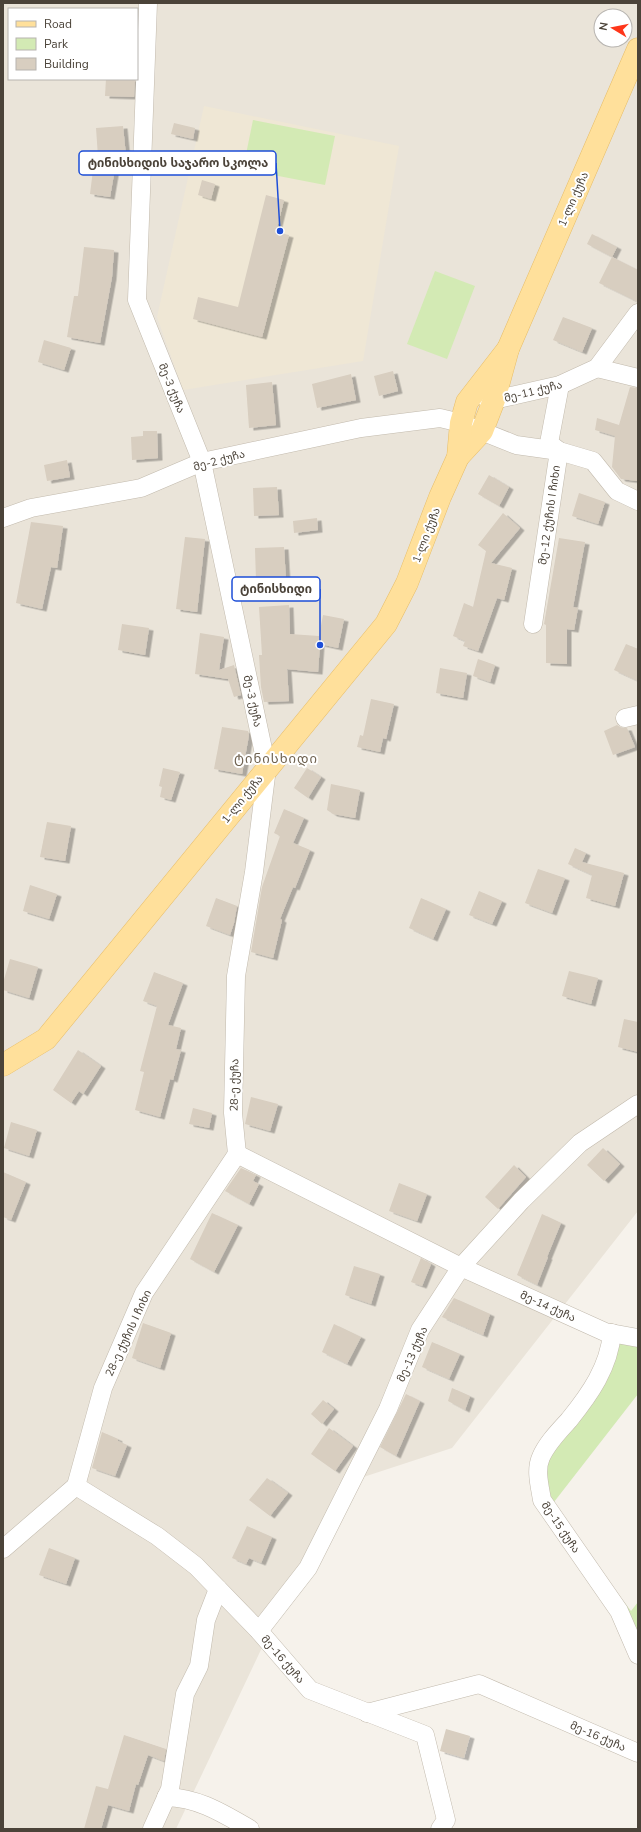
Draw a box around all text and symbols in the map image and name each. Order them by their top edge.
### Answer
legend [8,8,138,80]
north arrow [593,8,633,48]
text: Road [44,16,72,32]
text: N [596,21,612,32]
text: Park [44,36,69,52]
text: Building [44,56,89,72]
callout: ტინისხიდის საჯარო სკოლა [79,151,276,175]
text: ტინისხიდის საჯარო სკოლა [88,155,268,171]
street label: 1-ლი ქუჩა [555,170,592,229]
street label: მე-3 ქუჩა [155,361,188,415]
street label: მე-11 ქუჩა [503,377,564,406]
street label: მე-2 ქუჩა [192,446,247,475]
street label: მე-12 ქუჩის I ჩიხი [535,464,564,566]
street label: 1-ლი ქუჩა [409,505,444,565]
callout: ტინისხიდი [232,577,320,601]
text: ტინისხიდი [240,581,312,597]
street label: მე-3 ქუჩა [240,674,265,728]
district label: ტინისხიდი [234,750,318,768]
street label: 1-ლი ქუჩა [218,772,266,827]
street label: 28-ე ქუჩა [227,1058,242,1112]
street label: 28-ე ქუჩის I ჩიხი [102,1287,155,1379]
street label: მე-14 ქუჩა [518,1288,578,1325]
street label: მე-13 ქუჩა [394,1324,431,1384]
street label: მე-15 ქუჩა [538,1499,583,1556]
street label: მე-16 ქუჩა [258,1632,308,1687]
street label: მე-16 ქუჩა [568,1718,628,1755]

